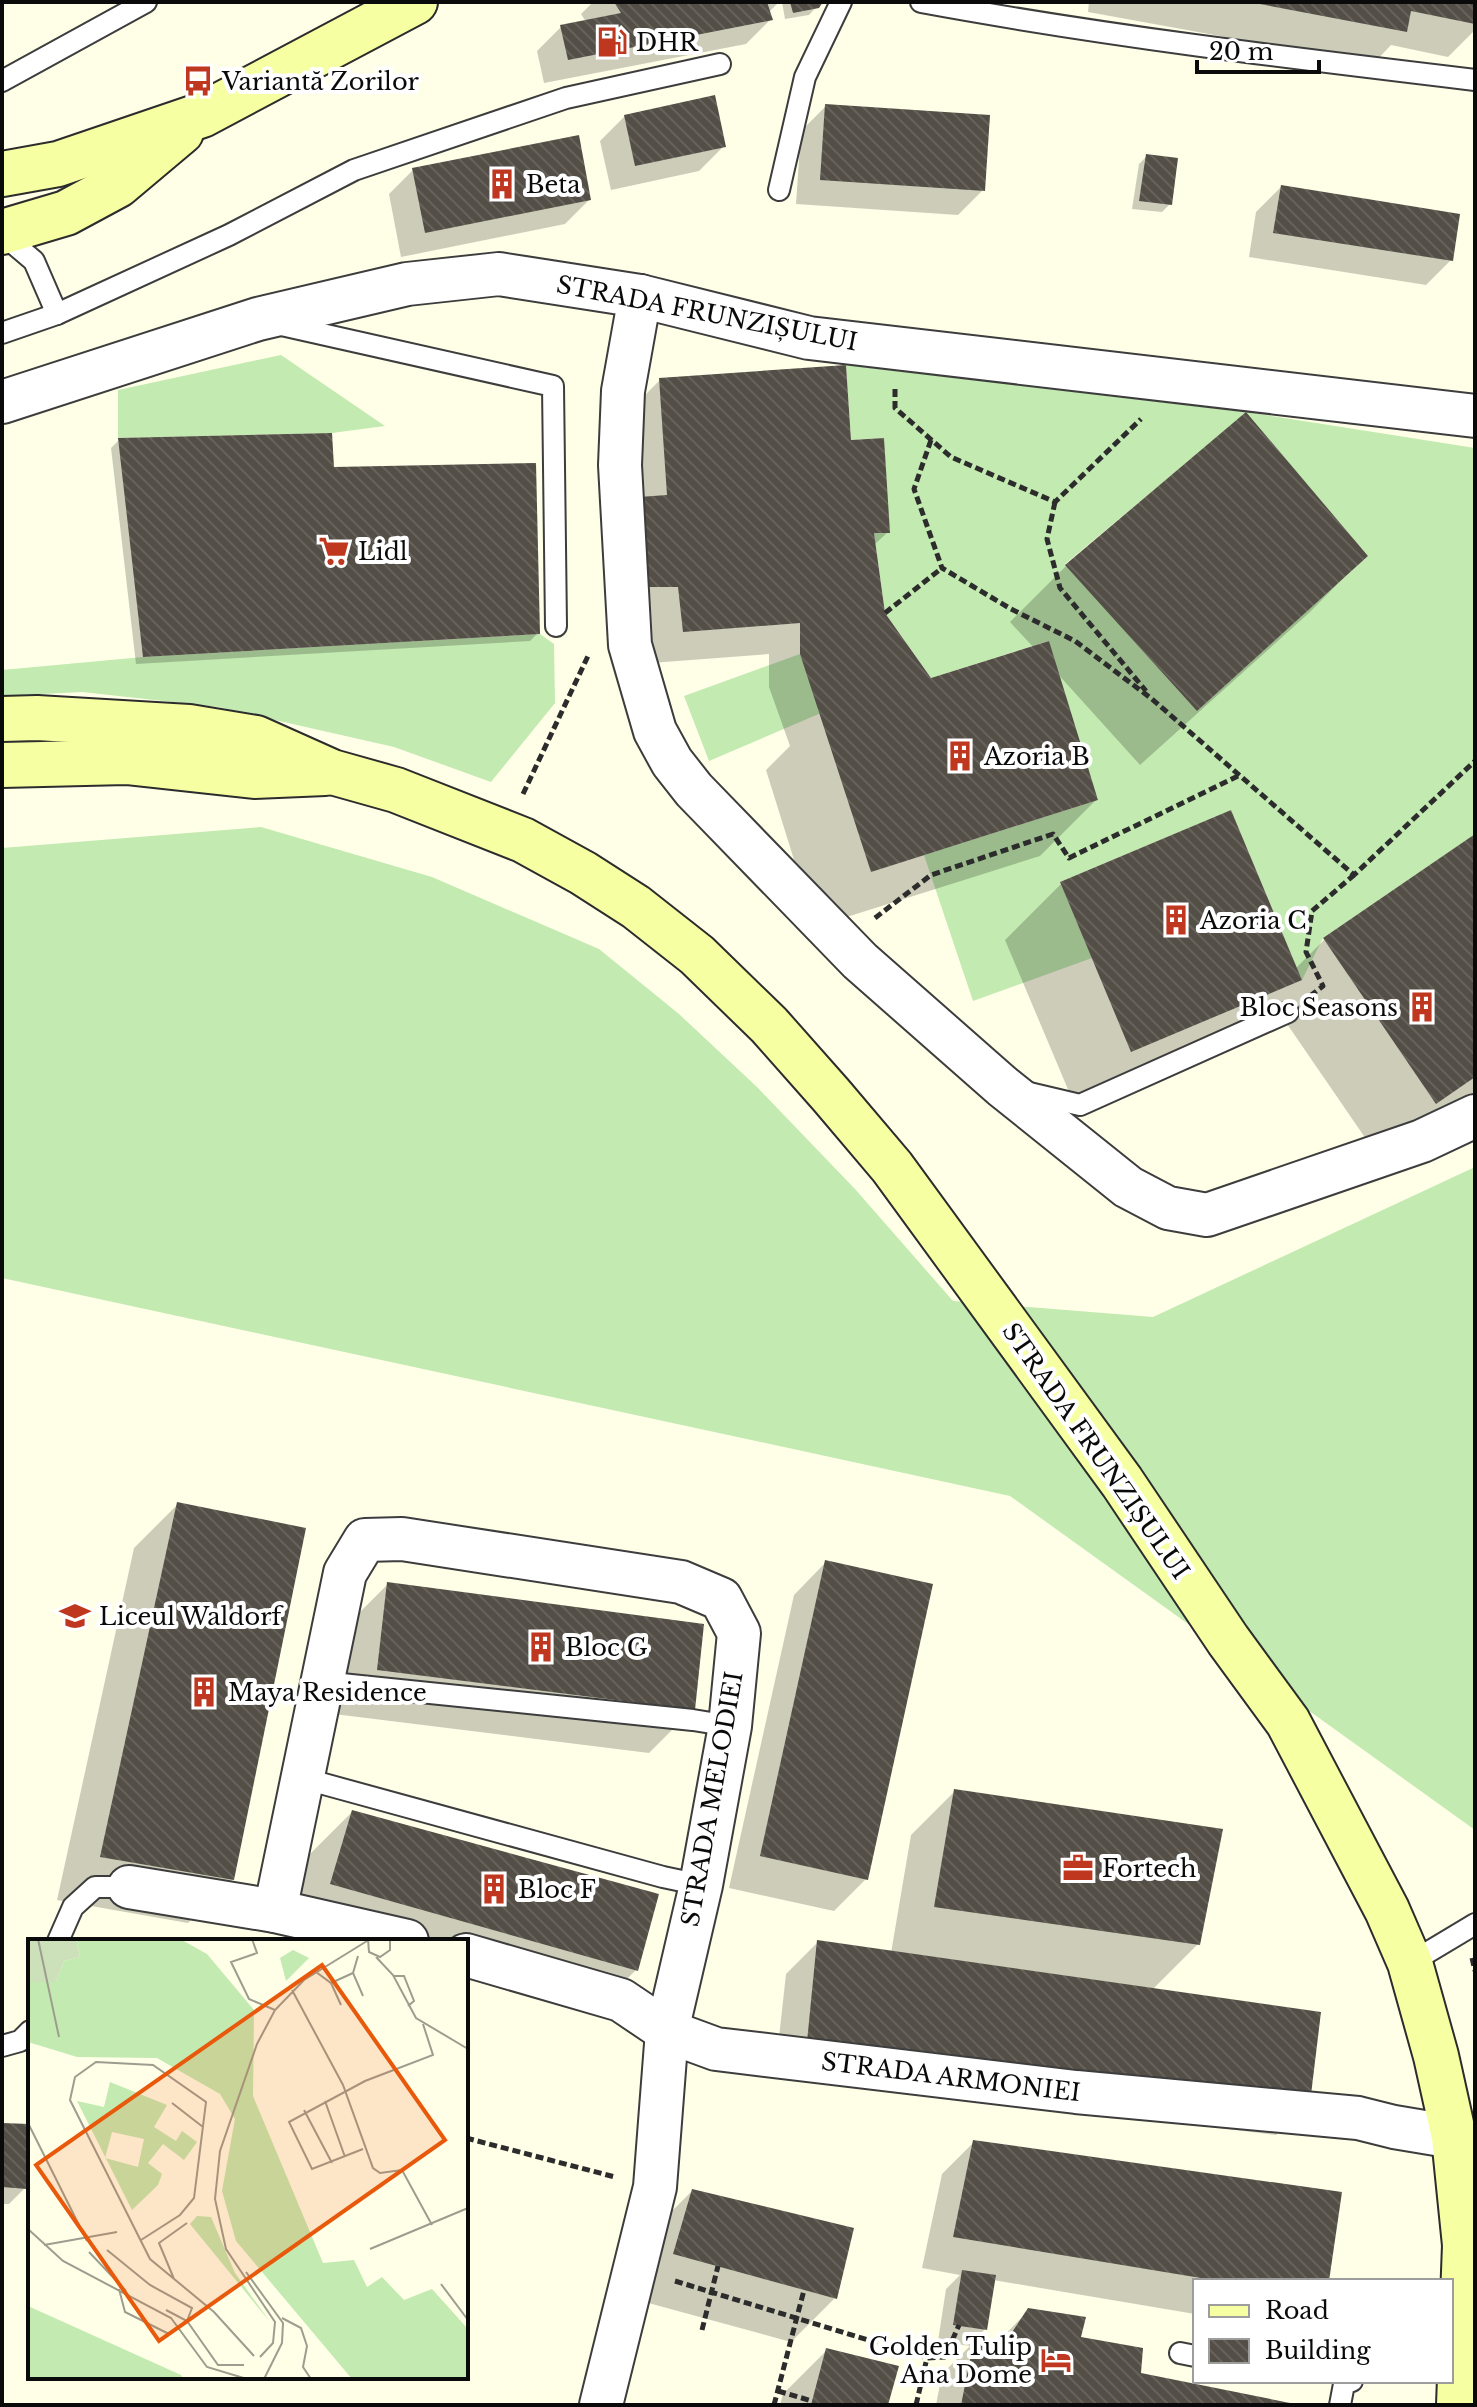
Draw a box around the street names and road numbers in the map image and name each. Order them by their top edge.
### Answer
street label: STRADA FRUNZIȘULUI [554,270,860,356]
street label: STRADA FRUNZIȘULUI [996,1317,1196,1585]
street label: STRADA MELODIEI [675,1669,749,1929]
street label: STRADA ARMONIEI [820,2047,1082,2107]

